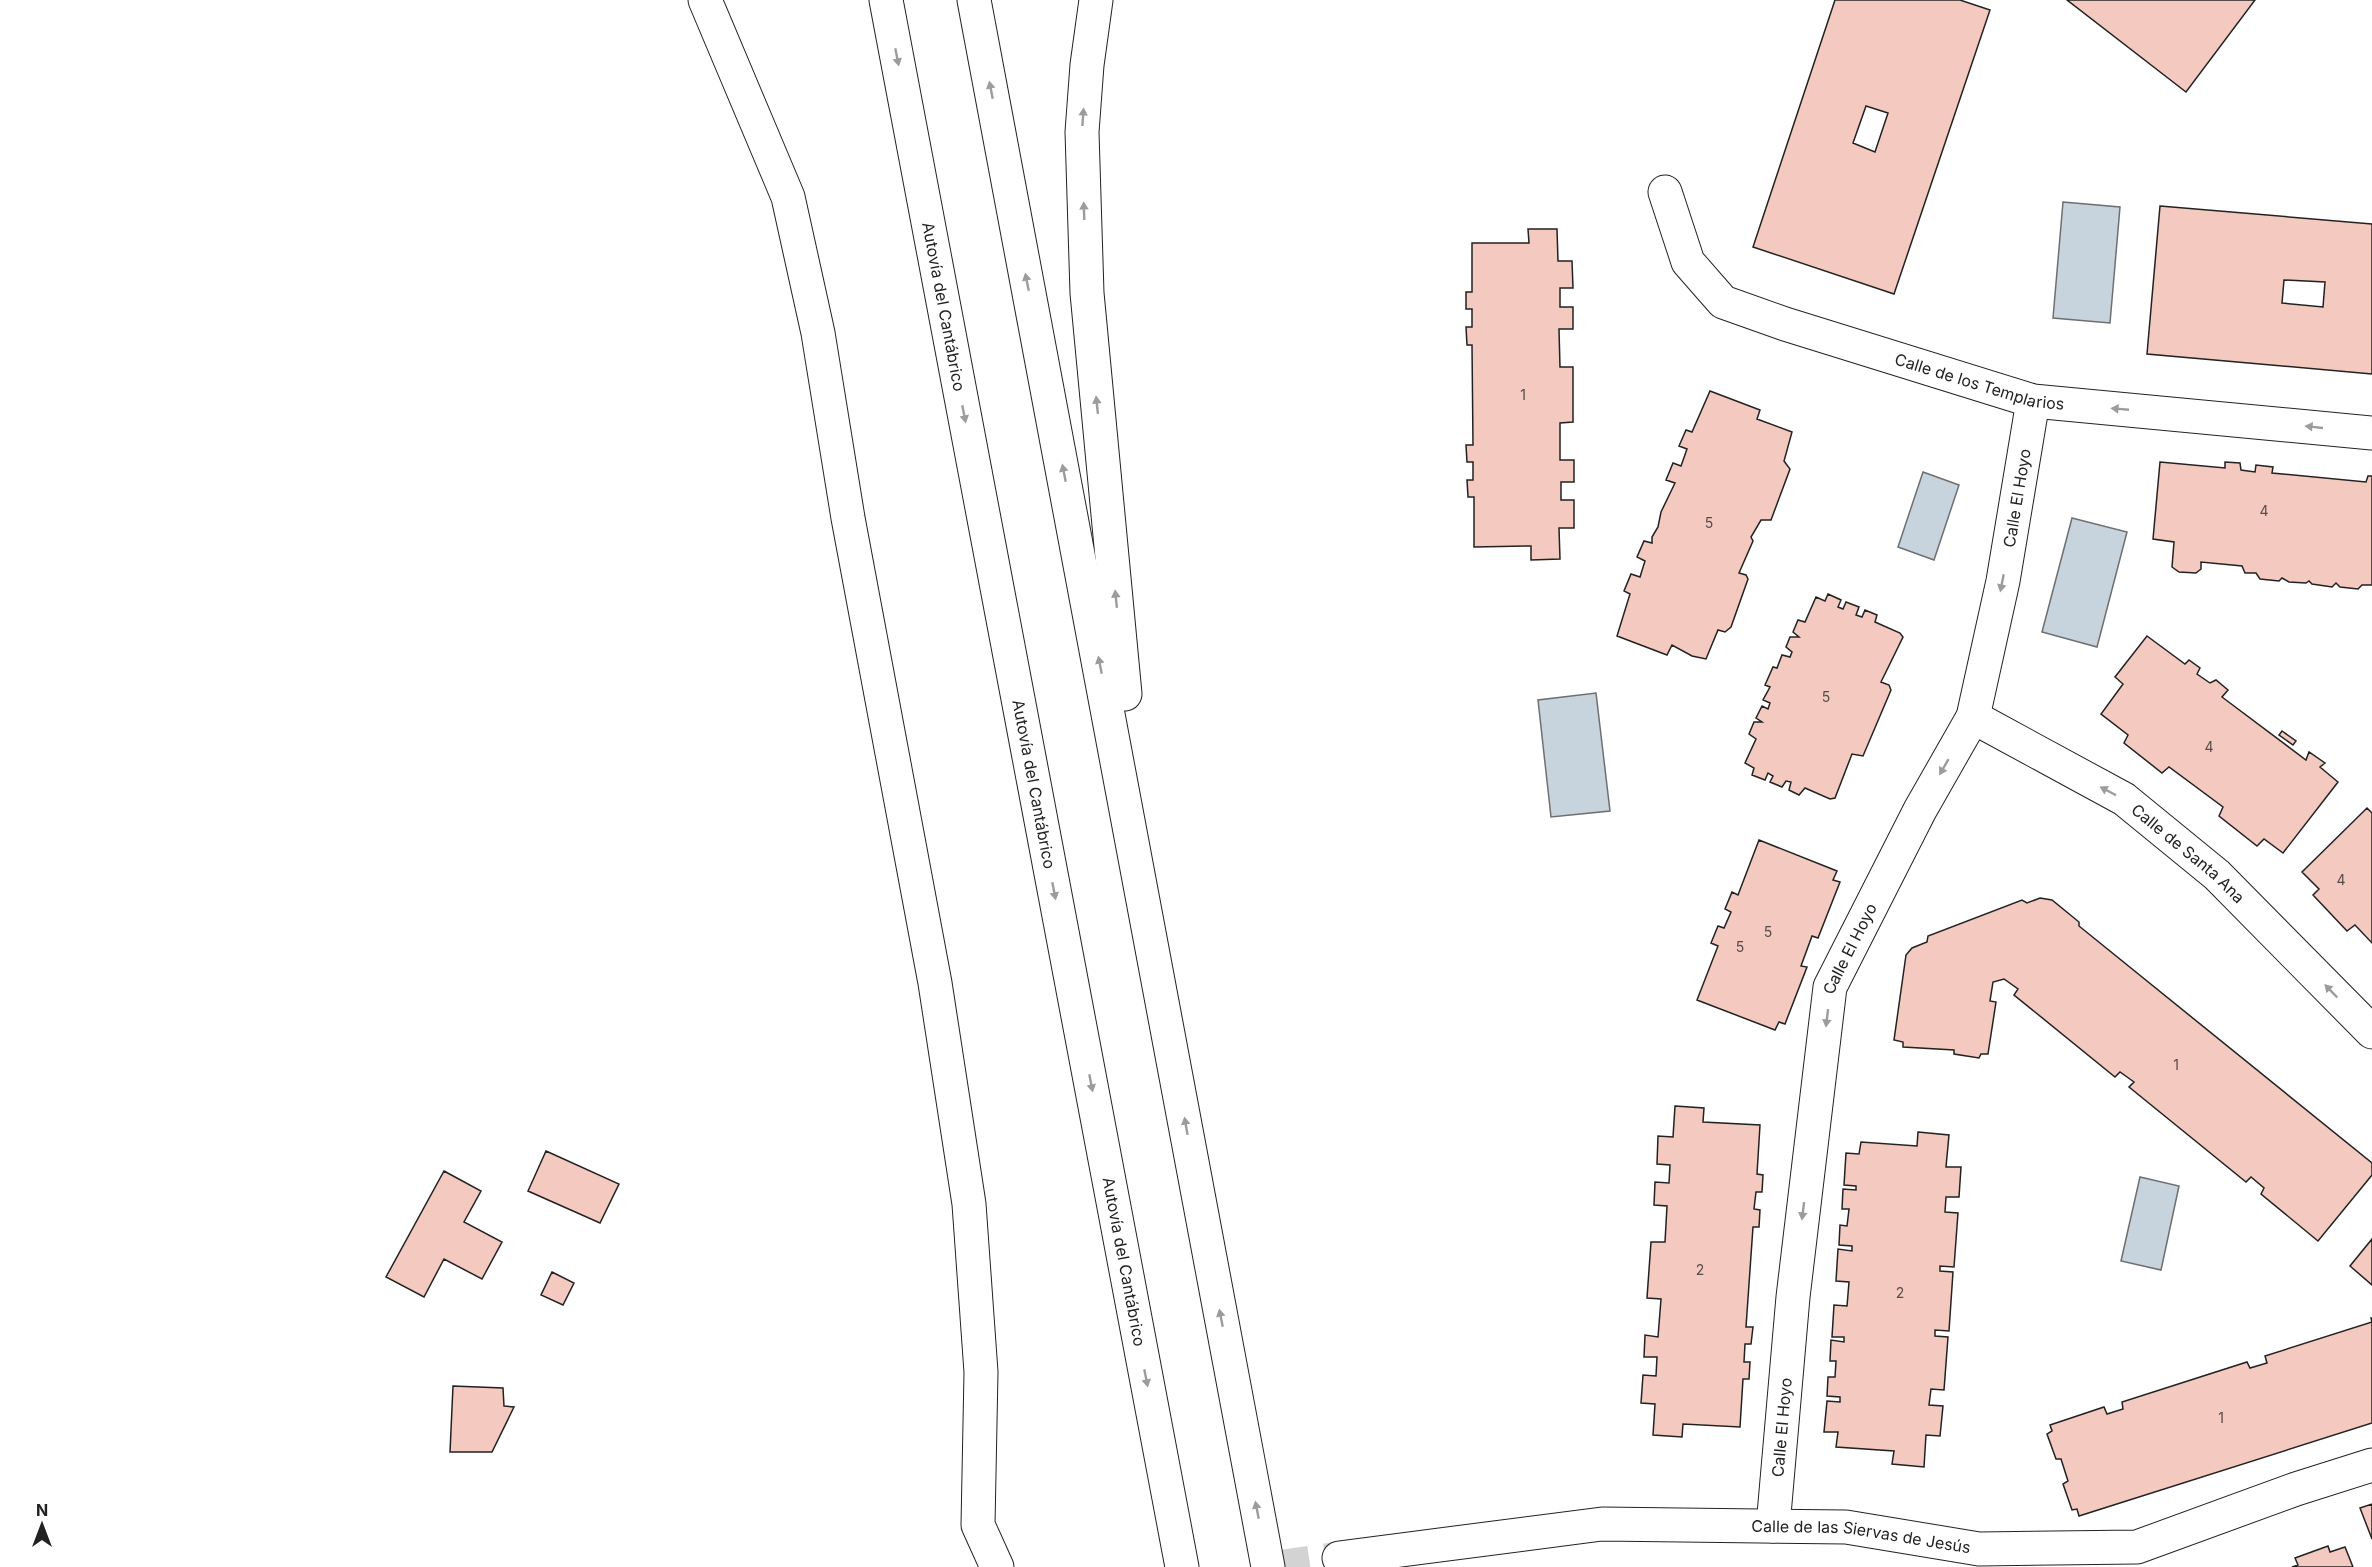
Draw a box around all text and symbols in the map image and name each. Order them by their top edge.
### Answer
one-way arrow [893,48,902,67]
one-way arrow [986,80,995,99]
one-way arrow [1078,108,1087,127]
one-way arrow [1079,201,1089,220]
street label: Autovía del Cantábrico [918,220,970,393]
one-way arrow [1023,272,1032,291]
street label: Calle de los Templarios [1892,349,2065,414]
house number: 1 [1520,386,1526,403]
one-way arrow [1092,396,1102,415]
one-way arrow [2110,404,2129,414]
one-way arrow [960,405,969,424]
one-way arrow [2304,422,2323,432]
street label: Calle El Hoyo [1999,447,2035,549]
one-way arrow [1059,464,1068,483]
house number: 4 [2259,502,2269,519]
house number: 5 [1705,514,1713,531]
one-way arrow [1997,573,2006,592]
one-way arrow [1111,590,1121,609]
one-way arrow [1095,655,1104,674]
house number: 5 [1822,688,1830,705]
street label: Autovía del Cantábrico [1008,698,1060,870]
house number: 4 [2204,738,2214,755]
one-way arrow [1939,759,1949,776]
one-way arrow [2100,786,2117,796]
street label: Calle de Santa Ana [2128,799,2249,907]
house number: 4 [2336,871,2346,888]
one-way arrow [1050,882,1059,901]
street label: Calle El Hoyo [1819,900,1881,995]
house number: 5 [1764,923,1772,940]
house number: 5 [1736,938,1744,955]
one-way arrow [2324,984,2338,998]
one-way arrow [1822,1008,1831,1027]
house number: 1 [2173,1056,2179,1073]
one-way arrow [1087,1074,1096,1093]
one-way arrow [1181,1117,1190,1136]
street label: Autovía del Cantábrico [1099,1175,1150,1348]
one-way arrow [1799,1202,1808,1221]
house number: 2 [1696,1261,1704,1278]
house number: 2 [1896,1284,1904,1301]
one-way arrow [1216,1308,1225,1327]
one-way arrow [1142,1368,1151,1387]
street label: Calle El Hoyo [1767,1377,1796,1478]
house number: 1 [2218,1409,2224,1426]
north arrow [12,1495,72,1555]
text: N [36,1500,48,1520]
one-way arrow [1253,1500,1262,1519]
street label: Calle de las Siervas de Jesús [1751,1516,1972,1557]

